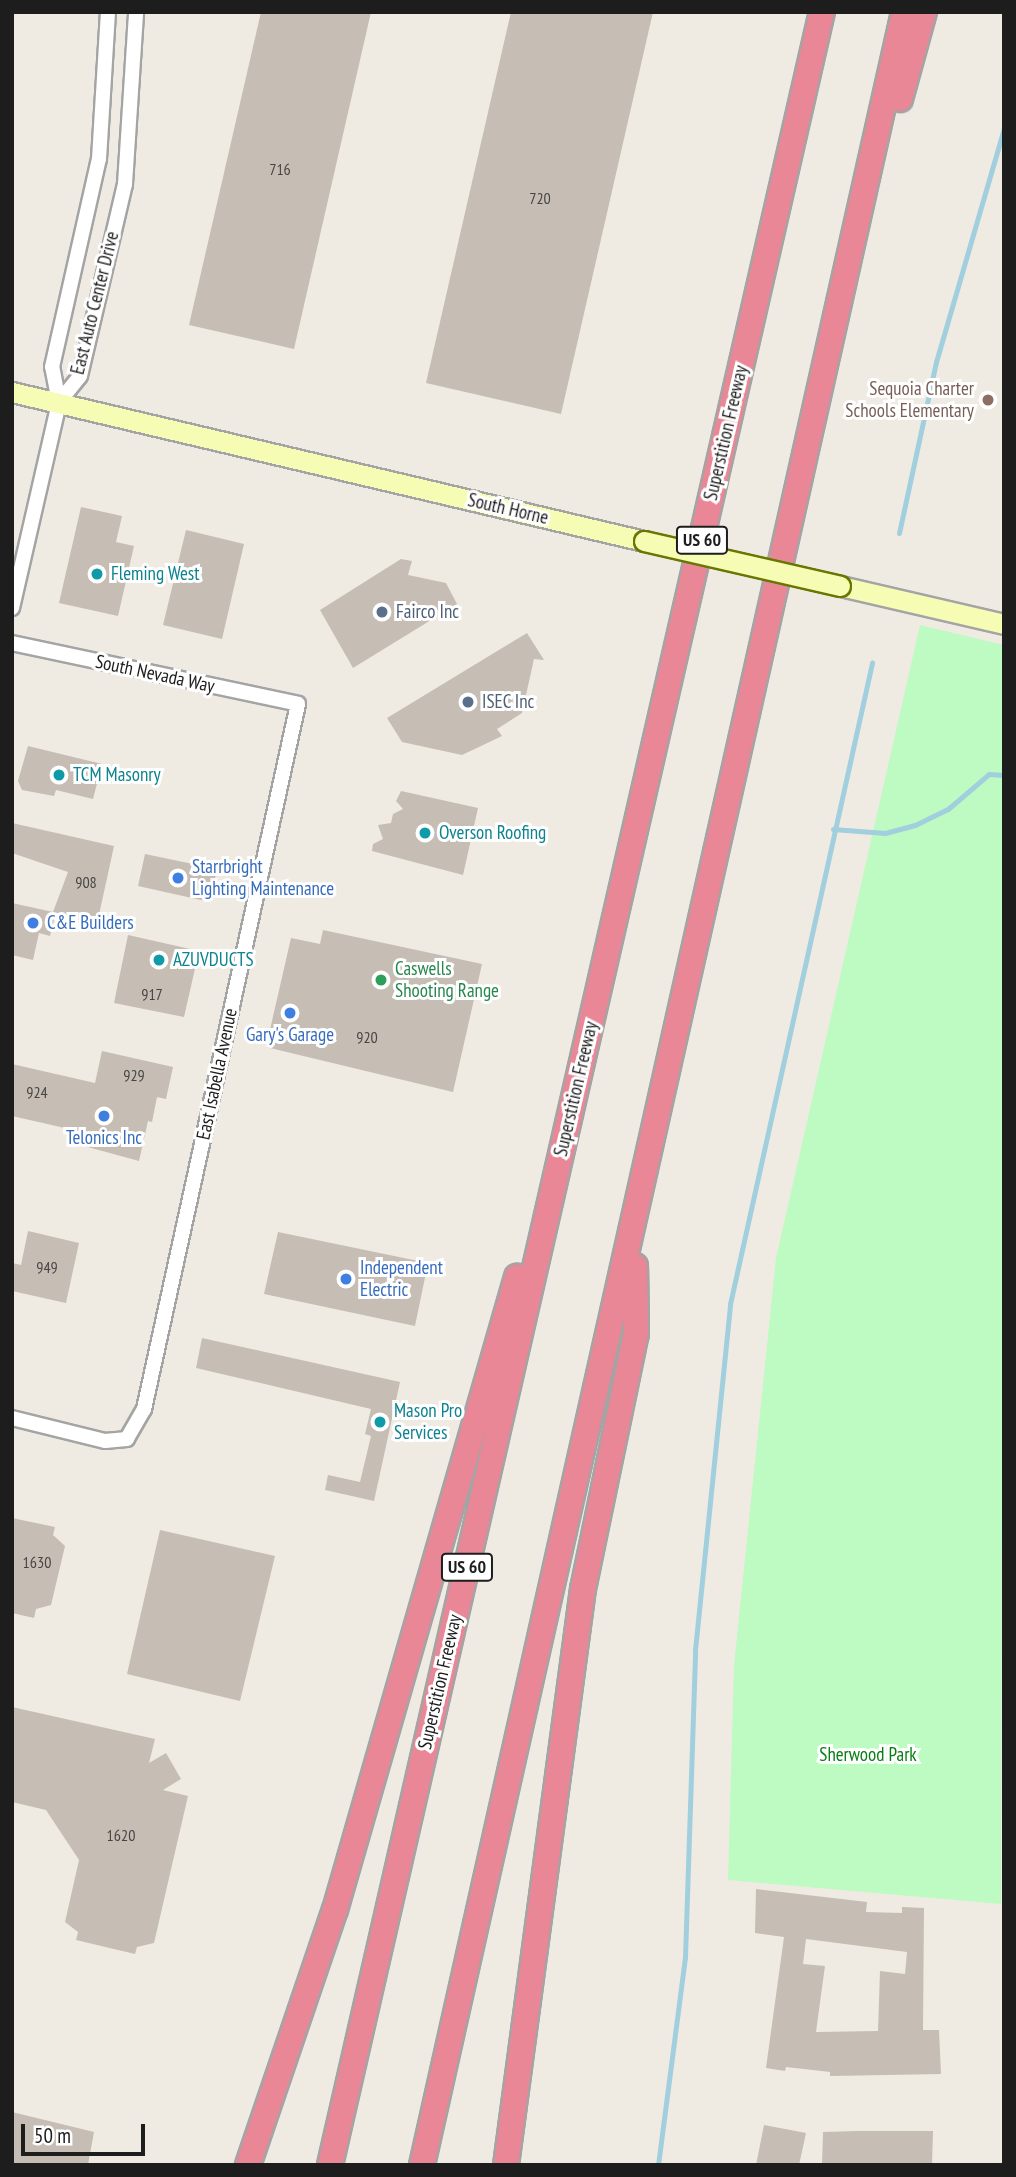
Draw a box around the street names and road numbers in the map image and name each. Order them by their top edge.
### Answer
street label: East Auto Center Drive [66,229,124,377]
street label: Superstition Freeway [699,363,753,503]
street label: South Horne [465,489,551,529]
road number: US 60 [676,526,728,554]
street label: South Nevada Way [93,650,217,698]
street label: East Isabella Avenue [192,1006,242,1142]
street label: Superstition Freeway [549,1019,603,1159]
road number: US 60 [441,1552,493,1582]
street label: Superstition Freeway [413,1612,467,1752]

